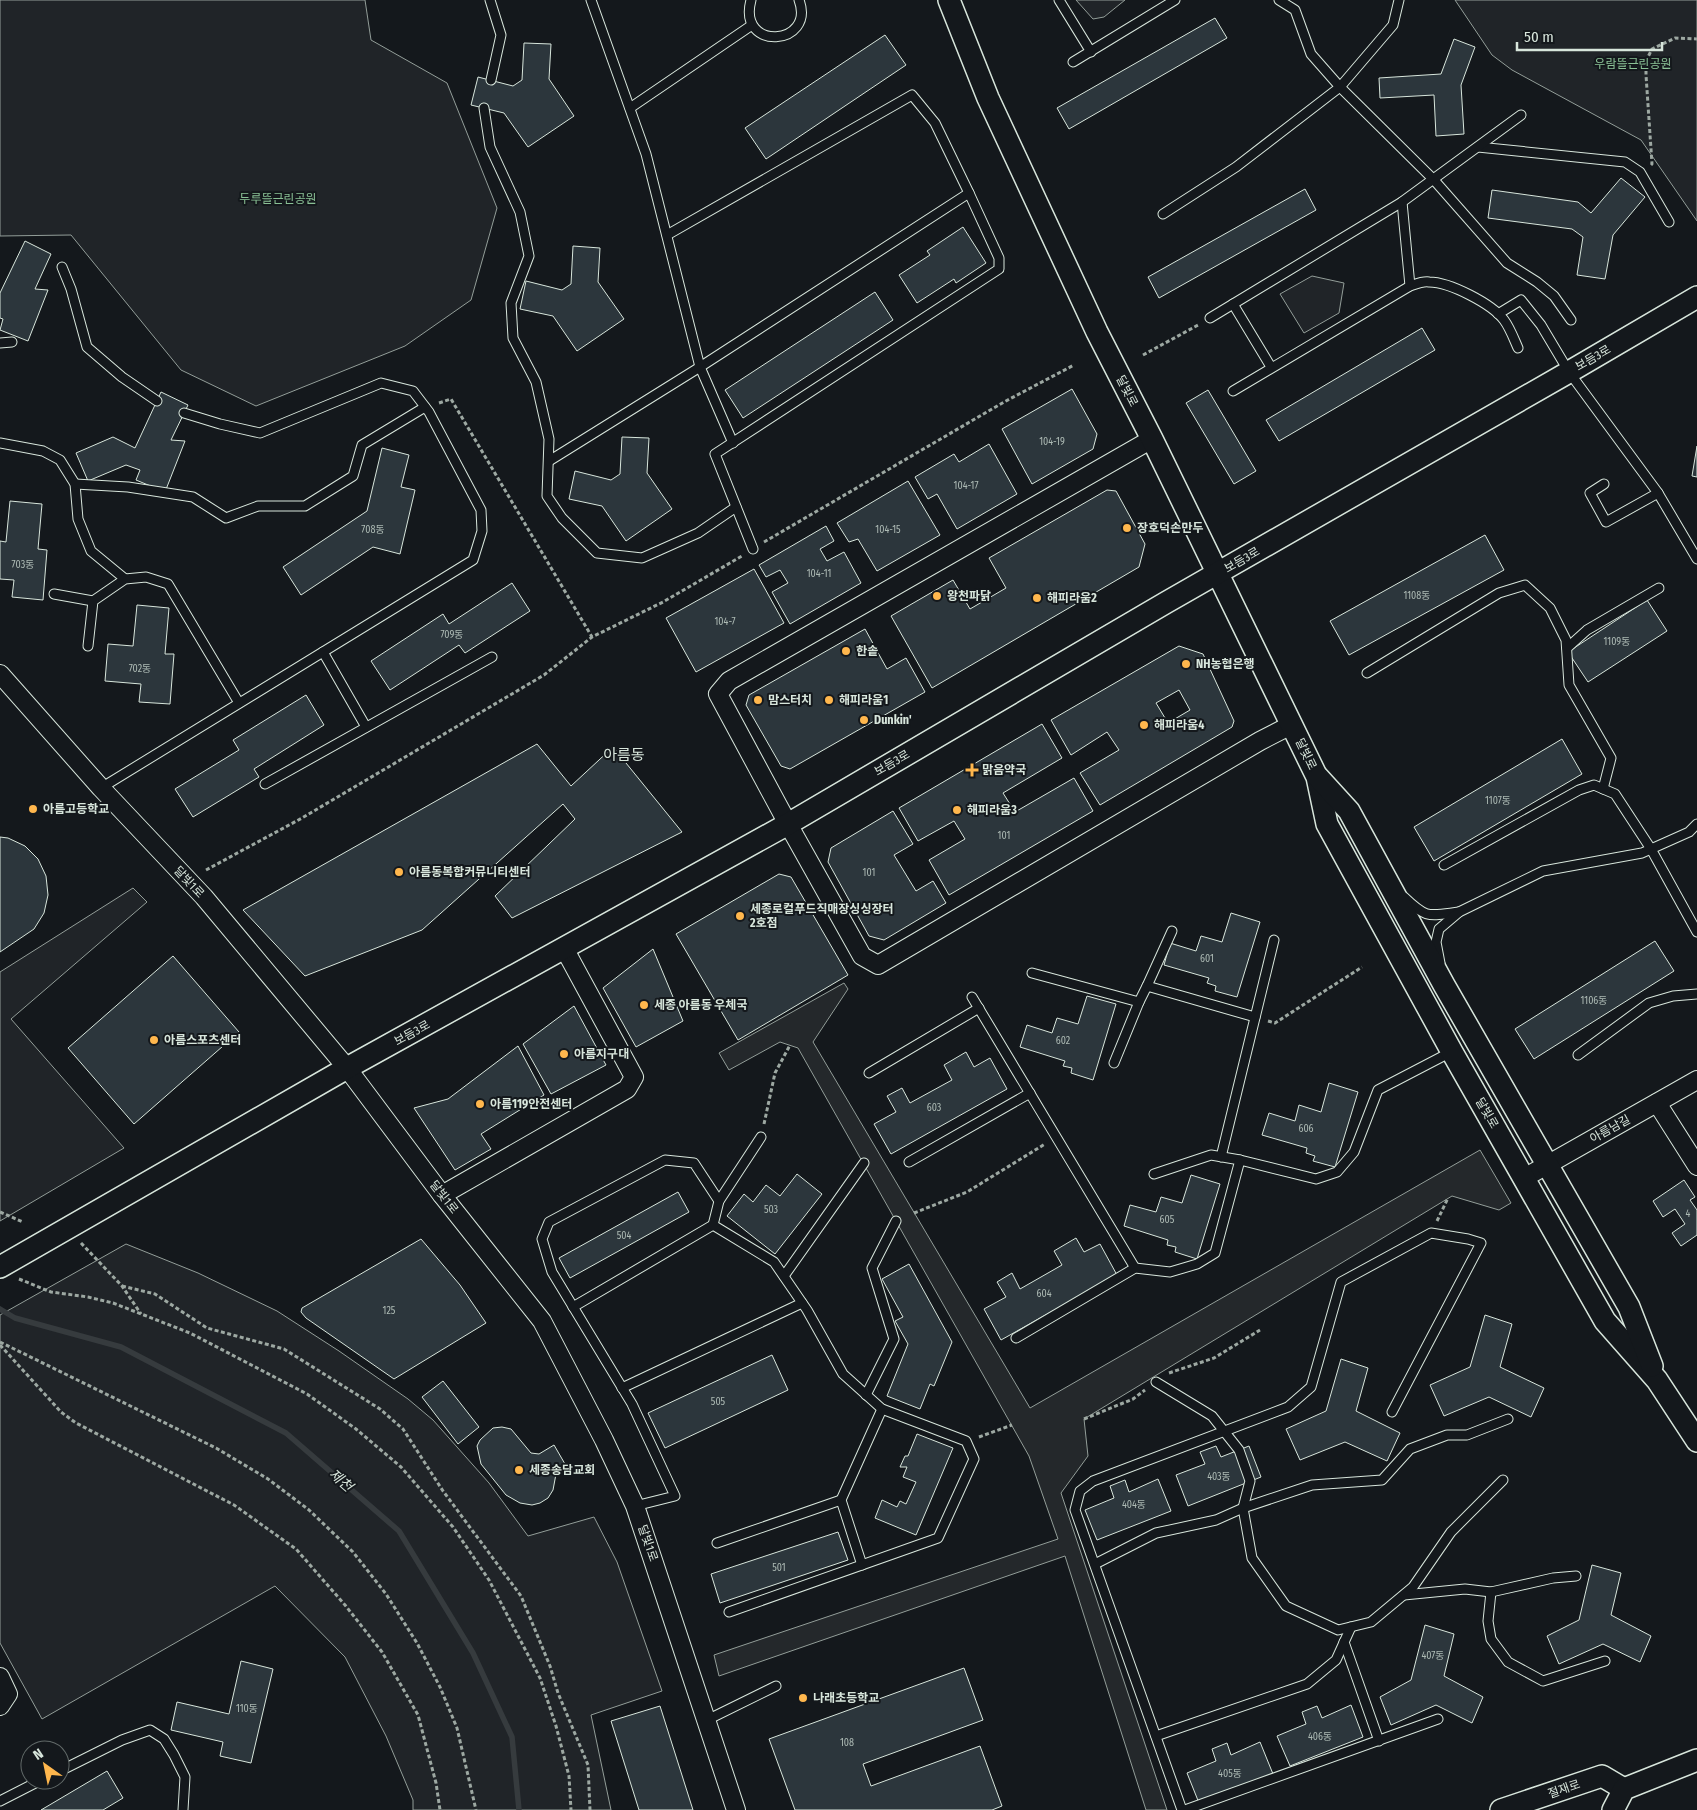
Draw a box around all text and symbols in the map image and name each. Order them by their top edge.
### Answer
scale bar [1517,20,1662,52]
text: 50 m [1524,28,1554,46]
park label: 우람뜰근린공원 [1594,57,1672,71]
park label: 두루뜰근린공원 [239,192,317,206]
street label: 보듬3로 [1573,342,1613,374]
street label: 달빛로 [1113,373,1141,409]
house number: 104-19 [1039,436,1065,448]
house number: 104-17 [954,480,978,492]
place label: 장호덕손만두 [1137,521,1203,535]
marker: 장호덕손만두 [1121,522,1133,534]
house number: 708동 [361,524,385,536]
house number: 104-15 [875,524,901,536]
street label: 보듬3로 [1222,544,1262,576]
house number: 703동 [12,559,34,571]
house number: 104-11 [807,568,831,580]
place label: 왕천파닭 [947,589,991,603]
marker: 왕천파닭 [931,590,943,602]
house number: 1108동 [1403,590,1431,602]
place label: 해피라움2 [1047,591,1097,605]
marker: 해피라움2 [1031,592,1043,604]
house number: 104-7 [714,616,736,628]
house number: 709동 [440,629,464,641]
house number: 1109동 [1604,636,1630,648]
place label: 한솥 [856,644,878,658]
marker: 한솥 [840,645,852,657]
place label: NH농협은행 [1196,657,1255,671]
marker: NH농협은행 [1180,658,1192,670]
house number: 702동 [129,663,151,675]
place label: 맘스터치 [768,693,812,707]
place label: 해피라움1 [839,693,888,707]
marker: 맘스터치 [752,694,764,706]
marker: 해피라움1 [823,694,835,706]
place label: Dunkin' [874,713,912,727]
marker: Dunkin' [858,714,870,726]
place label: 해피라움4 [1154,718,1204,732]
marker: 해피라움4 [1138,719,1150,731]
street label: 달빛로 [1292,736,1320,772]
district label: 아름동 [603,746,645,764]
street label: 보듬3로 [872,747,912,779]
place label: 맑음약국 [982,763,1026,777]
marker: 맑음약국 [966,764,978,776]
house number: 1107동 [1485,795,1511,807]
place label: 아름고등학교 [43,802,109,816]
marker: 아름고등학교 [27,803,39,815]
place label: 해피라움3 [967,803,1017,817]
marker: 해피라움3 [951,804,963,816]
house number: 101 [998,830,1010,842]
street label: 달빛1로 [171,863,207,901]
place label: 아름동복합커뮤니티센터 [409,865,530,879]
marker: 아름동복합커뮤니티센터 [393,866,405,878]
house number: 101 [863,867,875,879]
place label: 세종로컬푸드직매장싱싱장터 2호점 [749,902,894,930]
marker: 세종로컬푸드직매장싱싱장터 2호점 [734,910,746,922]
house number: 601 [1200,953,1214,965]
house number: 1106동 [1580,995,1608,1007]
place label: 세종 아름동 우체국 [654,998,747,1012]
marker: 세종 아름동 우체국 [638,999,650,1011]
street label: 보듬3로 [392,1018,432,1048]
place label: 아름스포츠센터 [164,1033,241,1047]
marker: 아름스포츠센터 [148,1034,160,1046]
house number: 602 [1056,1035,1071,1047]
place label: 아름지구대 [574,1047,629,1061]
marker: 아름지구대 [558,1048,570,1060]
street label: 달빛로 [1473,1095,1501,1131]
place label: 아름119안전센터 [490,1097,572,1111]
marker: 아름119안전센터 [474,1098,486,1110]
house number: 603 [927,1102,942,1114]
street label: 아름남길 [1587,1112,1633,1146]
house number: 606 [1298,1123,1314,1135]
street label: 달빛1로 [427,1178,461,1216]
house number: 503 [764,1204,779,1216]
house number: 4 [1686,1208,1691,1220]
house number: 605 [1160,1214,1175,1226]
house number: 504 [617,1230,631,1242]
house number: 604 [1036,1288,1052,1300]
house number: 125 [383,1305,396,1317]
house number: 505 [711,1396,726,1408]
place label: 세종송담교회 [529,1463,595,1477]
marker: 세종송담교회 [513,1464,525,1476]
water label: 제천 [325,1466,357,1496]
house number: 403동 [1207,1471,1231,1483]
house number: 404동 [1122,1499,1146,1511]
street label: 달빛1로 [635,1523,661,1563]
house number: 501 [772,1562,786,1574]
house number: 407동 [1421,1650,1445,1662]
place label: 나래초등학교 [813,1691,879,1705]
marker: 나래초등학교 [797,1692,809,1704]
house number: 110동 [236,1703,258,1715]
house number: 406동 [1308,1731,1332,1743]
house number: 108 [840,1737,854,1749]
north arrow [20,1740,70,1790]
text: N [30,1745,46,1764]
house number: 405동 [1218,1768,1242,1780]
street label: 절재로 [1546,1777,1582,1801]

